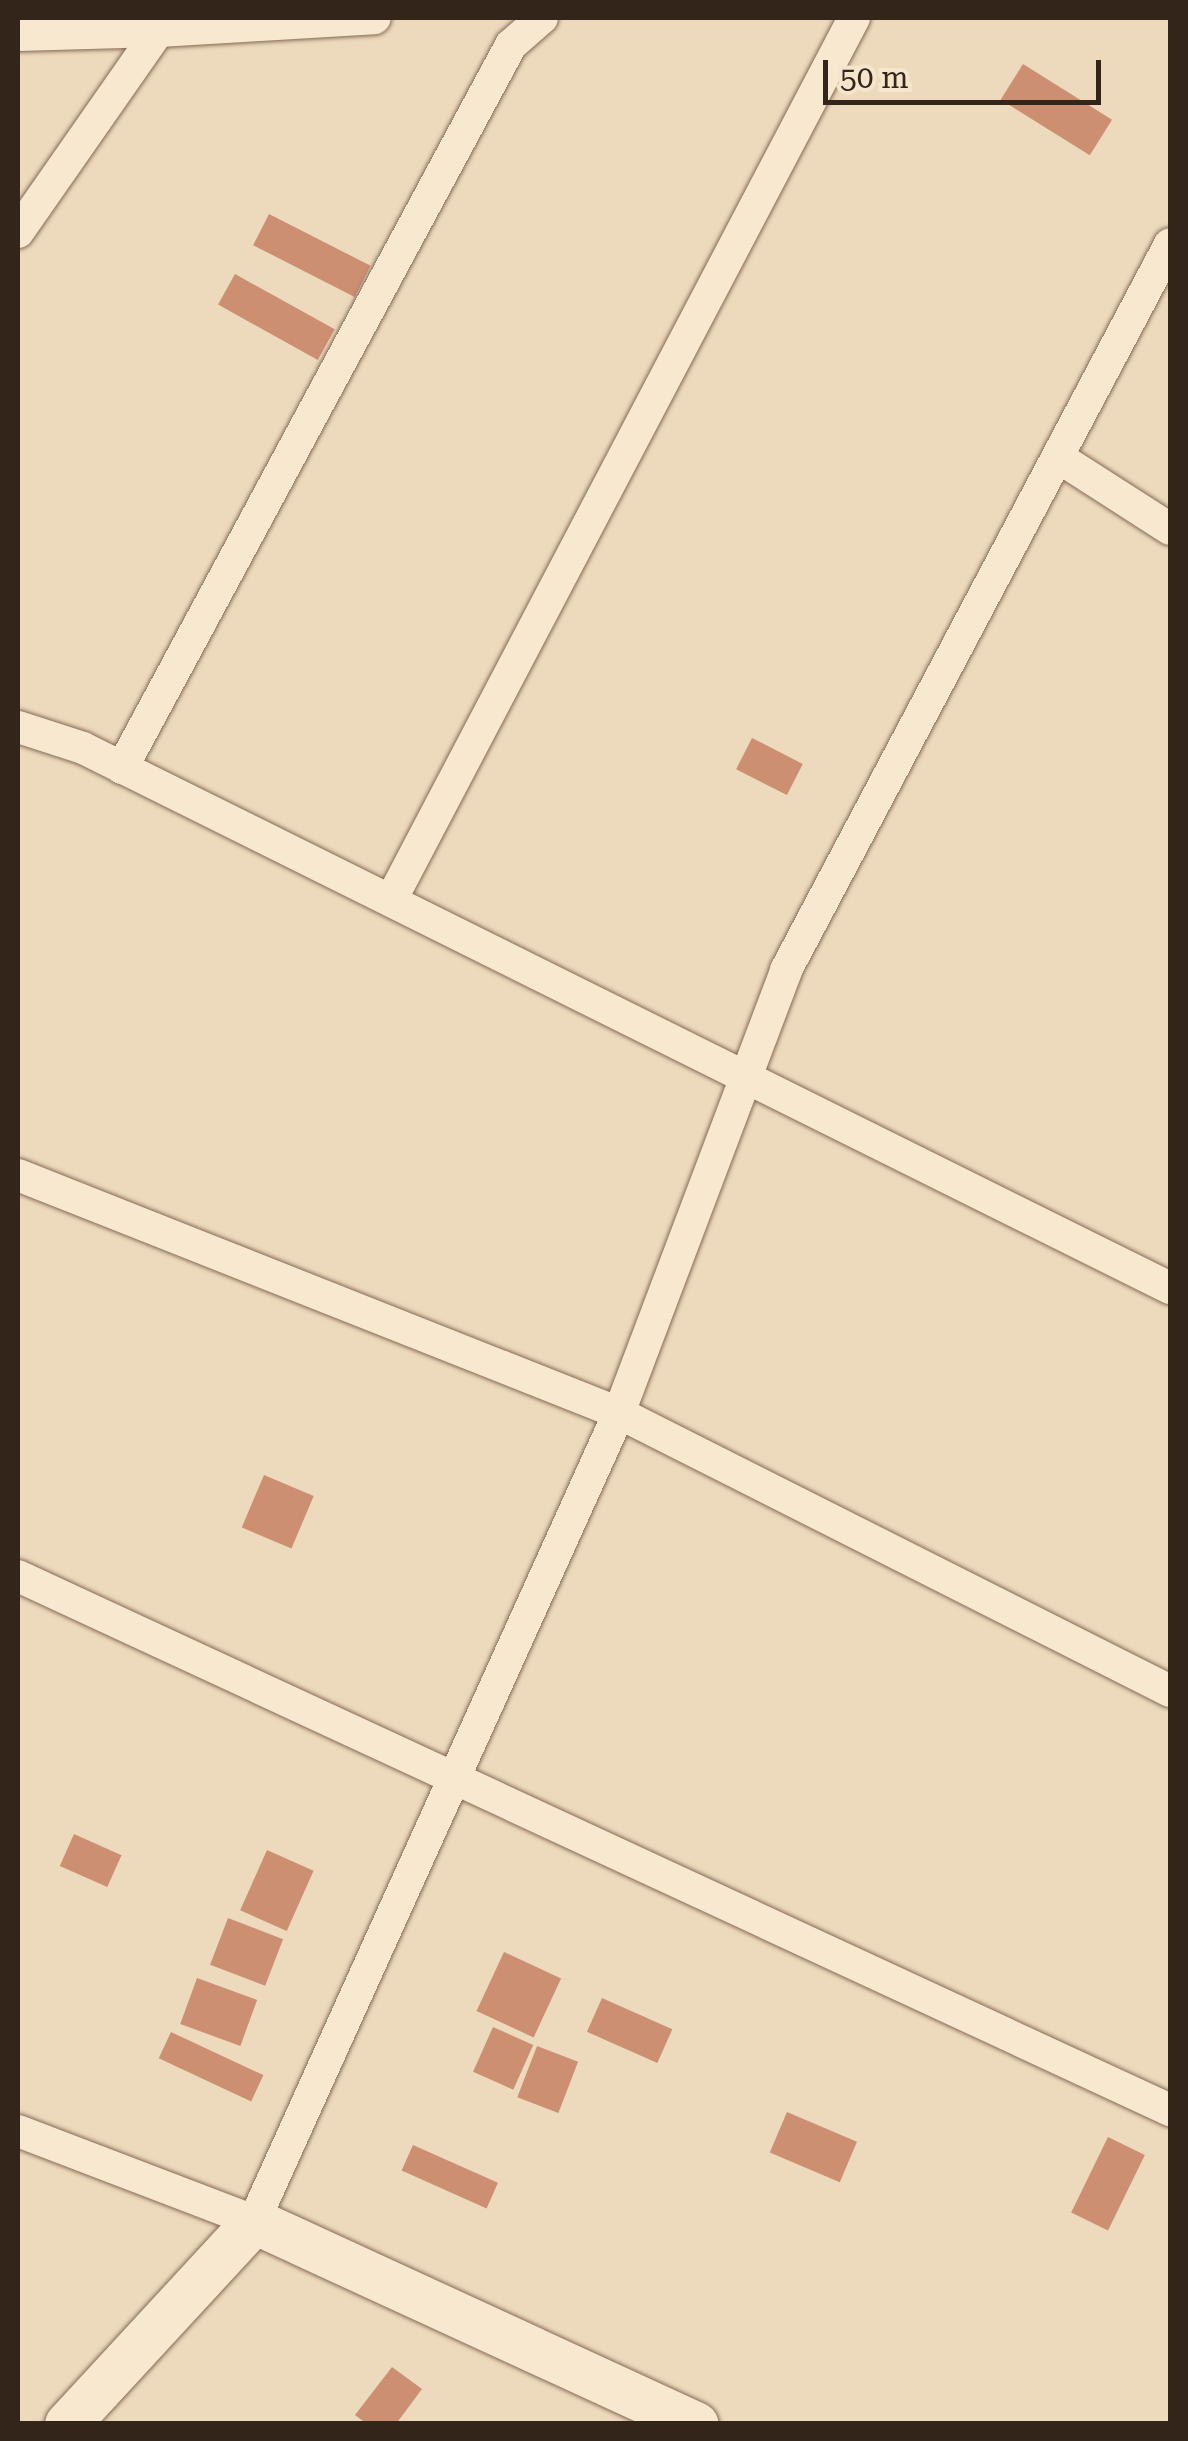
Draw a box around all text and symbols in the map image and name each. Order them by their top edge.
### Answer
scale bar [828,40,1106,102]
text: 50 m [840,60,909,95]

